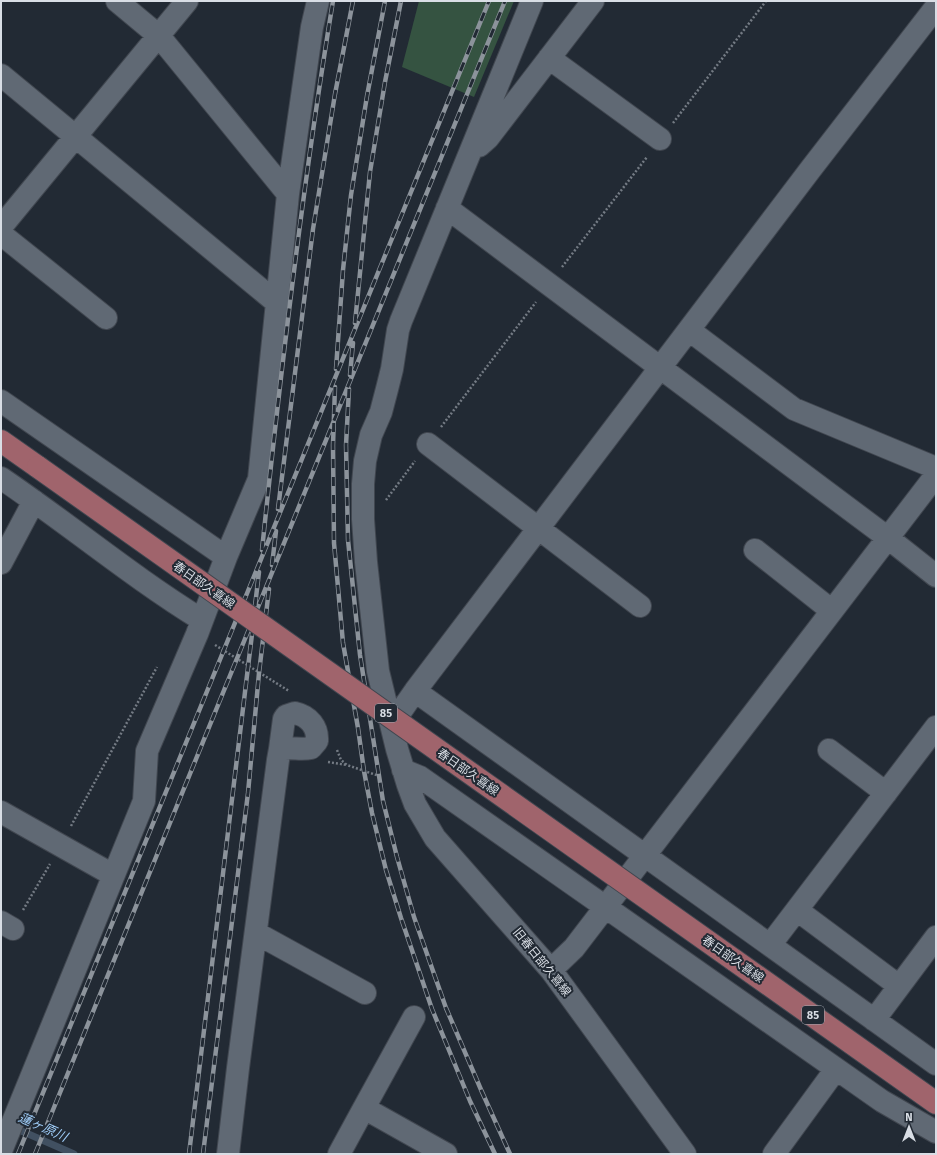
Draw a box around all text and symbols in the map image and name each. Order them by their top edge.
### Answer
street label: 春日部久喜線 [170,559,238,611]
road number: 85 [375,704,397,722]
street label: 春日部久喜線 [434,746,502,798]
street label: 旧春日部久喜線 [510,925,574,999]
street label: 春日部久喜線 [699,933,767,985]
road number: 85 [802,1006,824,1024]
north arrow [889,1107,929,1147]
water label: 蓮ヶ原川 [16,1110,72,1145]
text: N [905,1111,913,1124]

